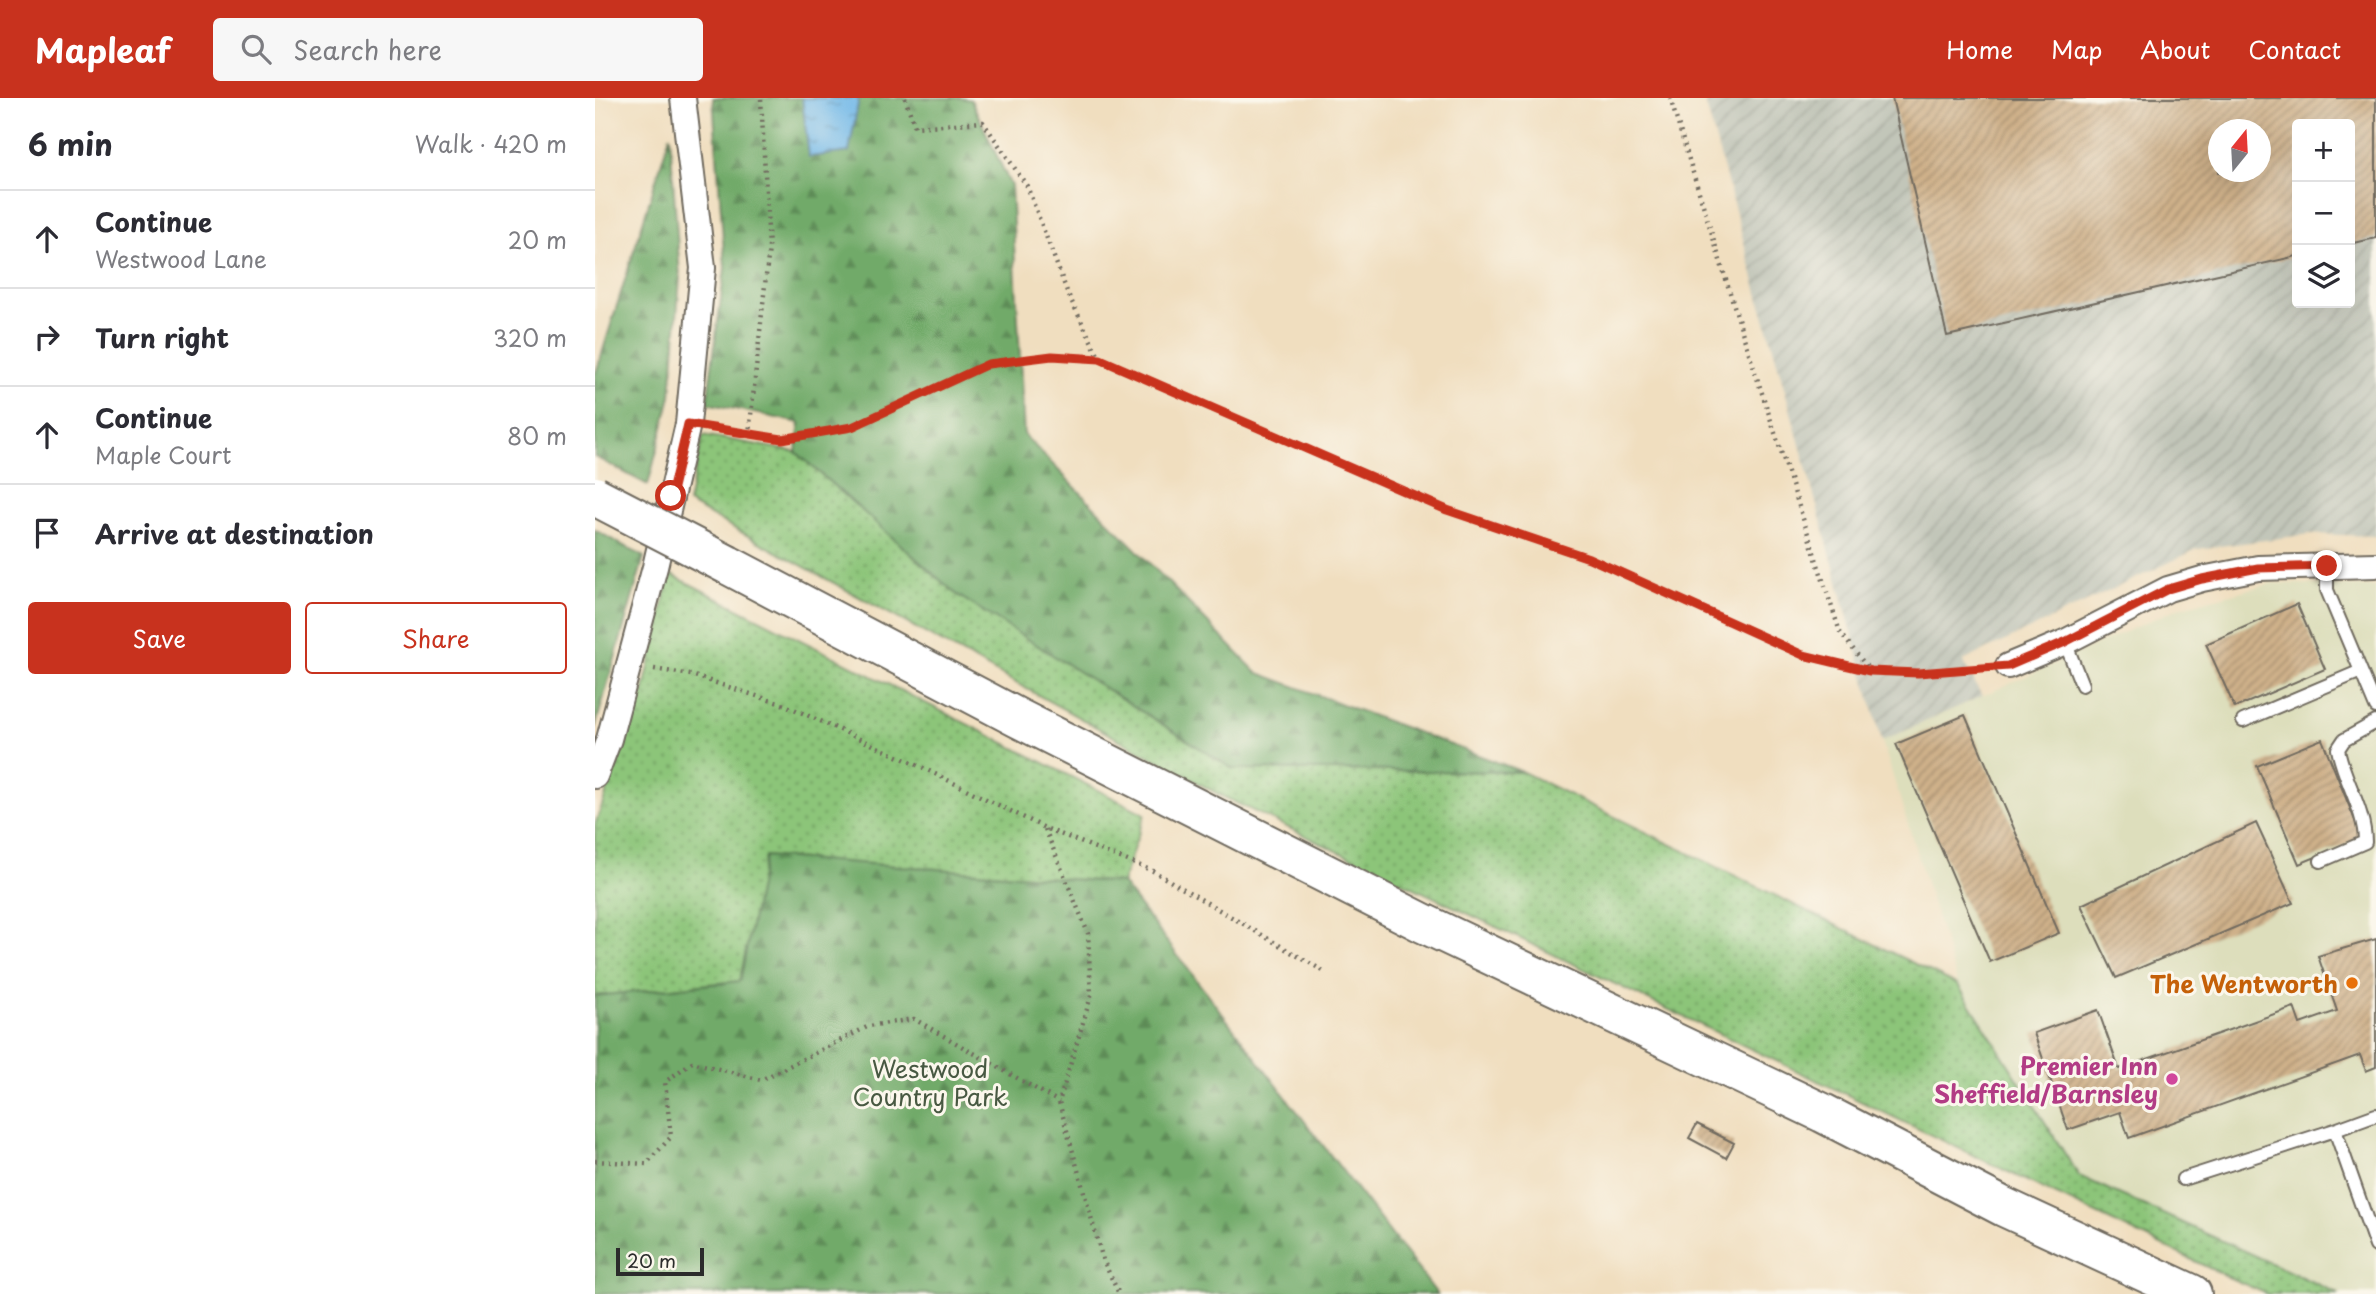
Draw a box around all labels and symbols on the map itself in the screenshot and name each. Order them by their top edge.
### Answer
north arrow [2208,119,2271,182]
route start [655,480,686,511]
route end [2311,550,2342,581]
place label: The Wentworth [2150,965,2338,1001]
marker: The Wentworth [2344,975,2360,991]
place label: Premier Inn Sheffield/Barnsley [1934,1047,2158,1111]
park label: Westwood Country Park [852,1050,1008,1114]
marker: Premier Inn Sheffield/Barnsley [2164,1071,2180,1087]
scale bar [616,1245,703,1277]

